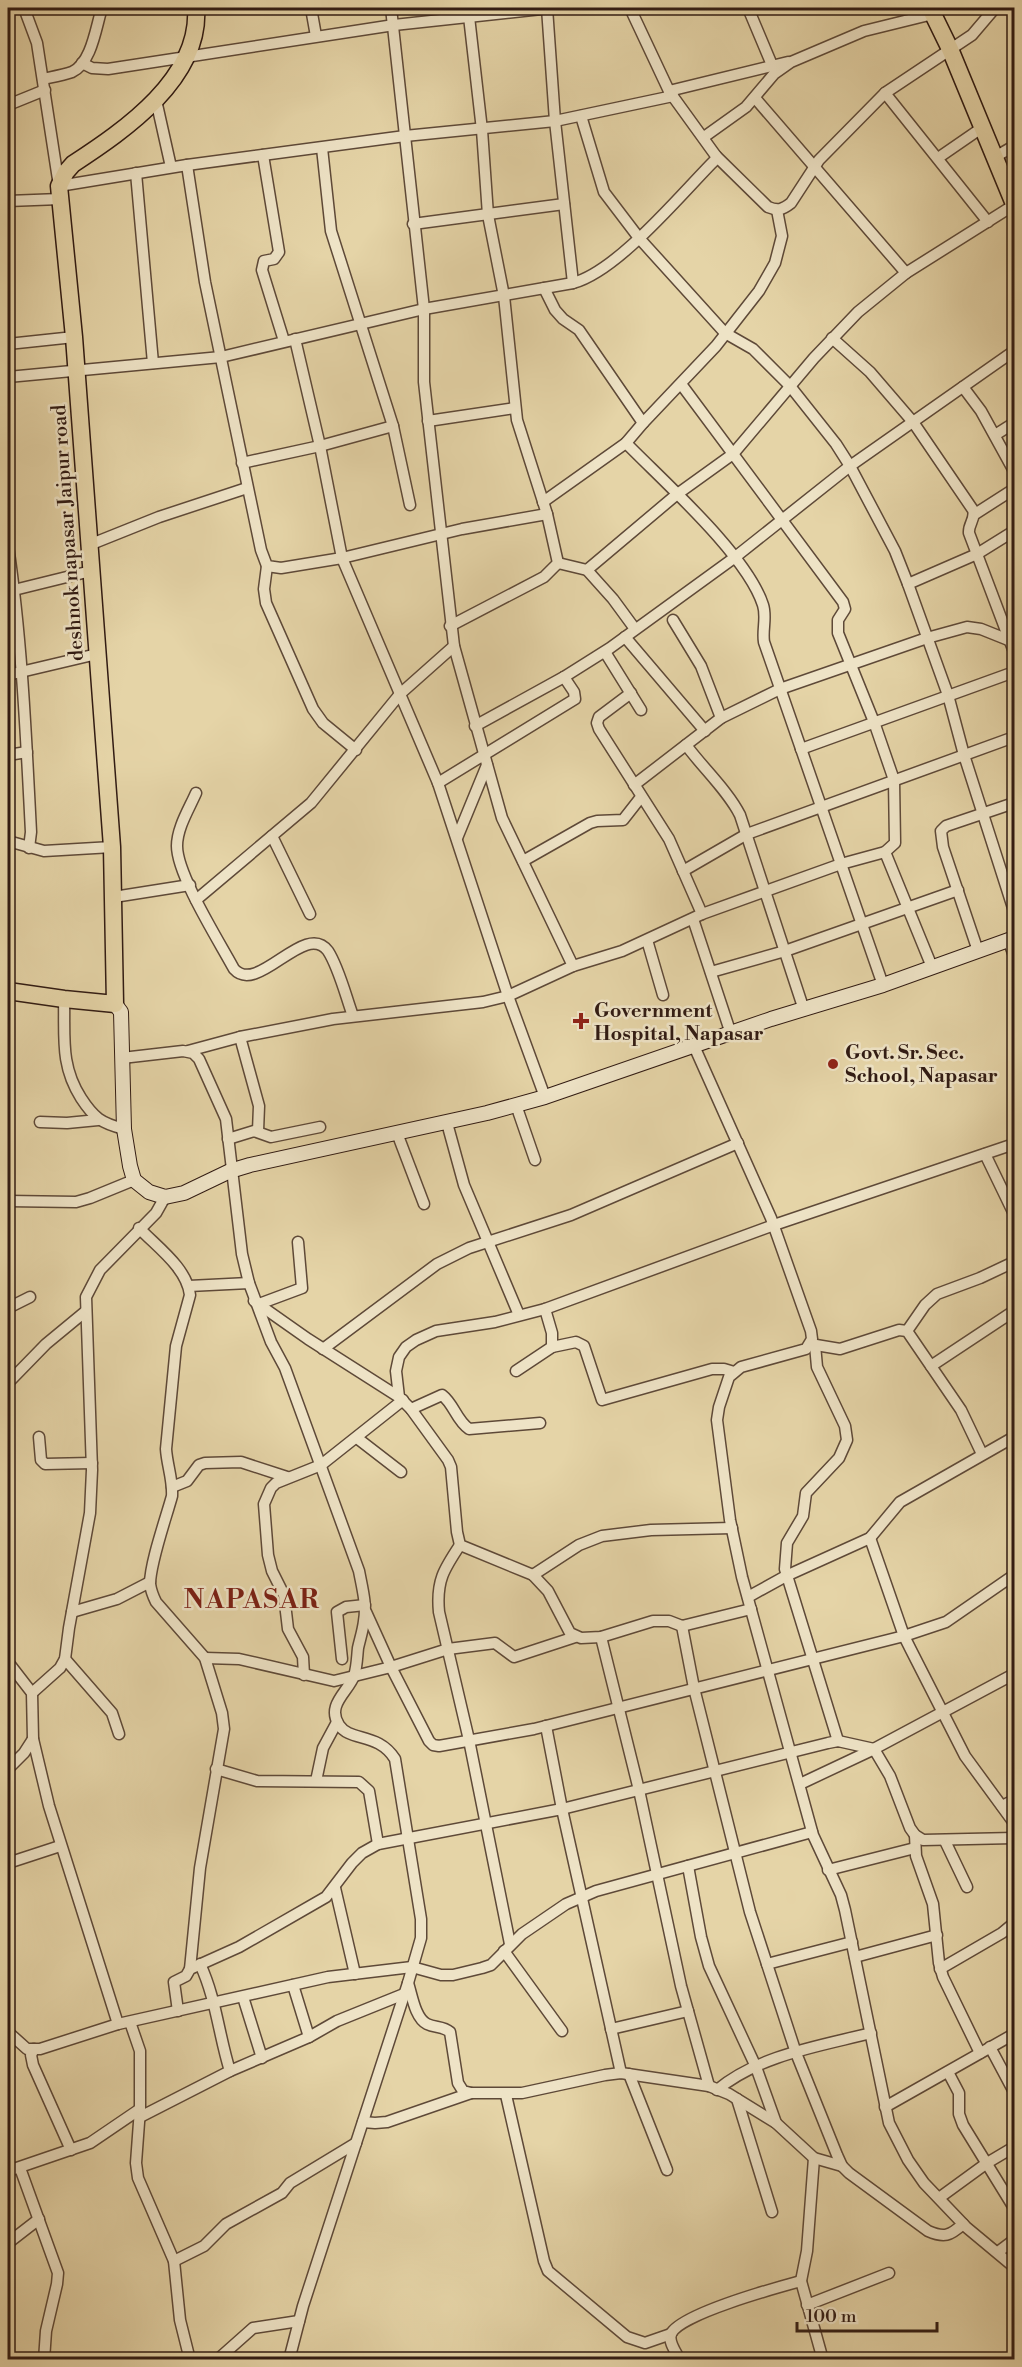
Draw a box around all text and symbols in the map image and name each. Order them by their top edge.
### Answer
street label: deshnok napasar Jaipur road [47,403,90,662]
place label: Government Hospital, Napasar [594,999,764,1047]
marker: Government Hospital, Napasar [572,1012,590,1030]
place label: Govt. Sr. Sec. School, Napasar [845,1041,998,1089]
marker: Govt. Sr. Sec. School, Napasar [826,1057,840,1071]
district label: NAPASAR [184,1584,320,1616]
scale bar [797,2295,936,2333]
text: 100 m [806,2305,857,2328]

